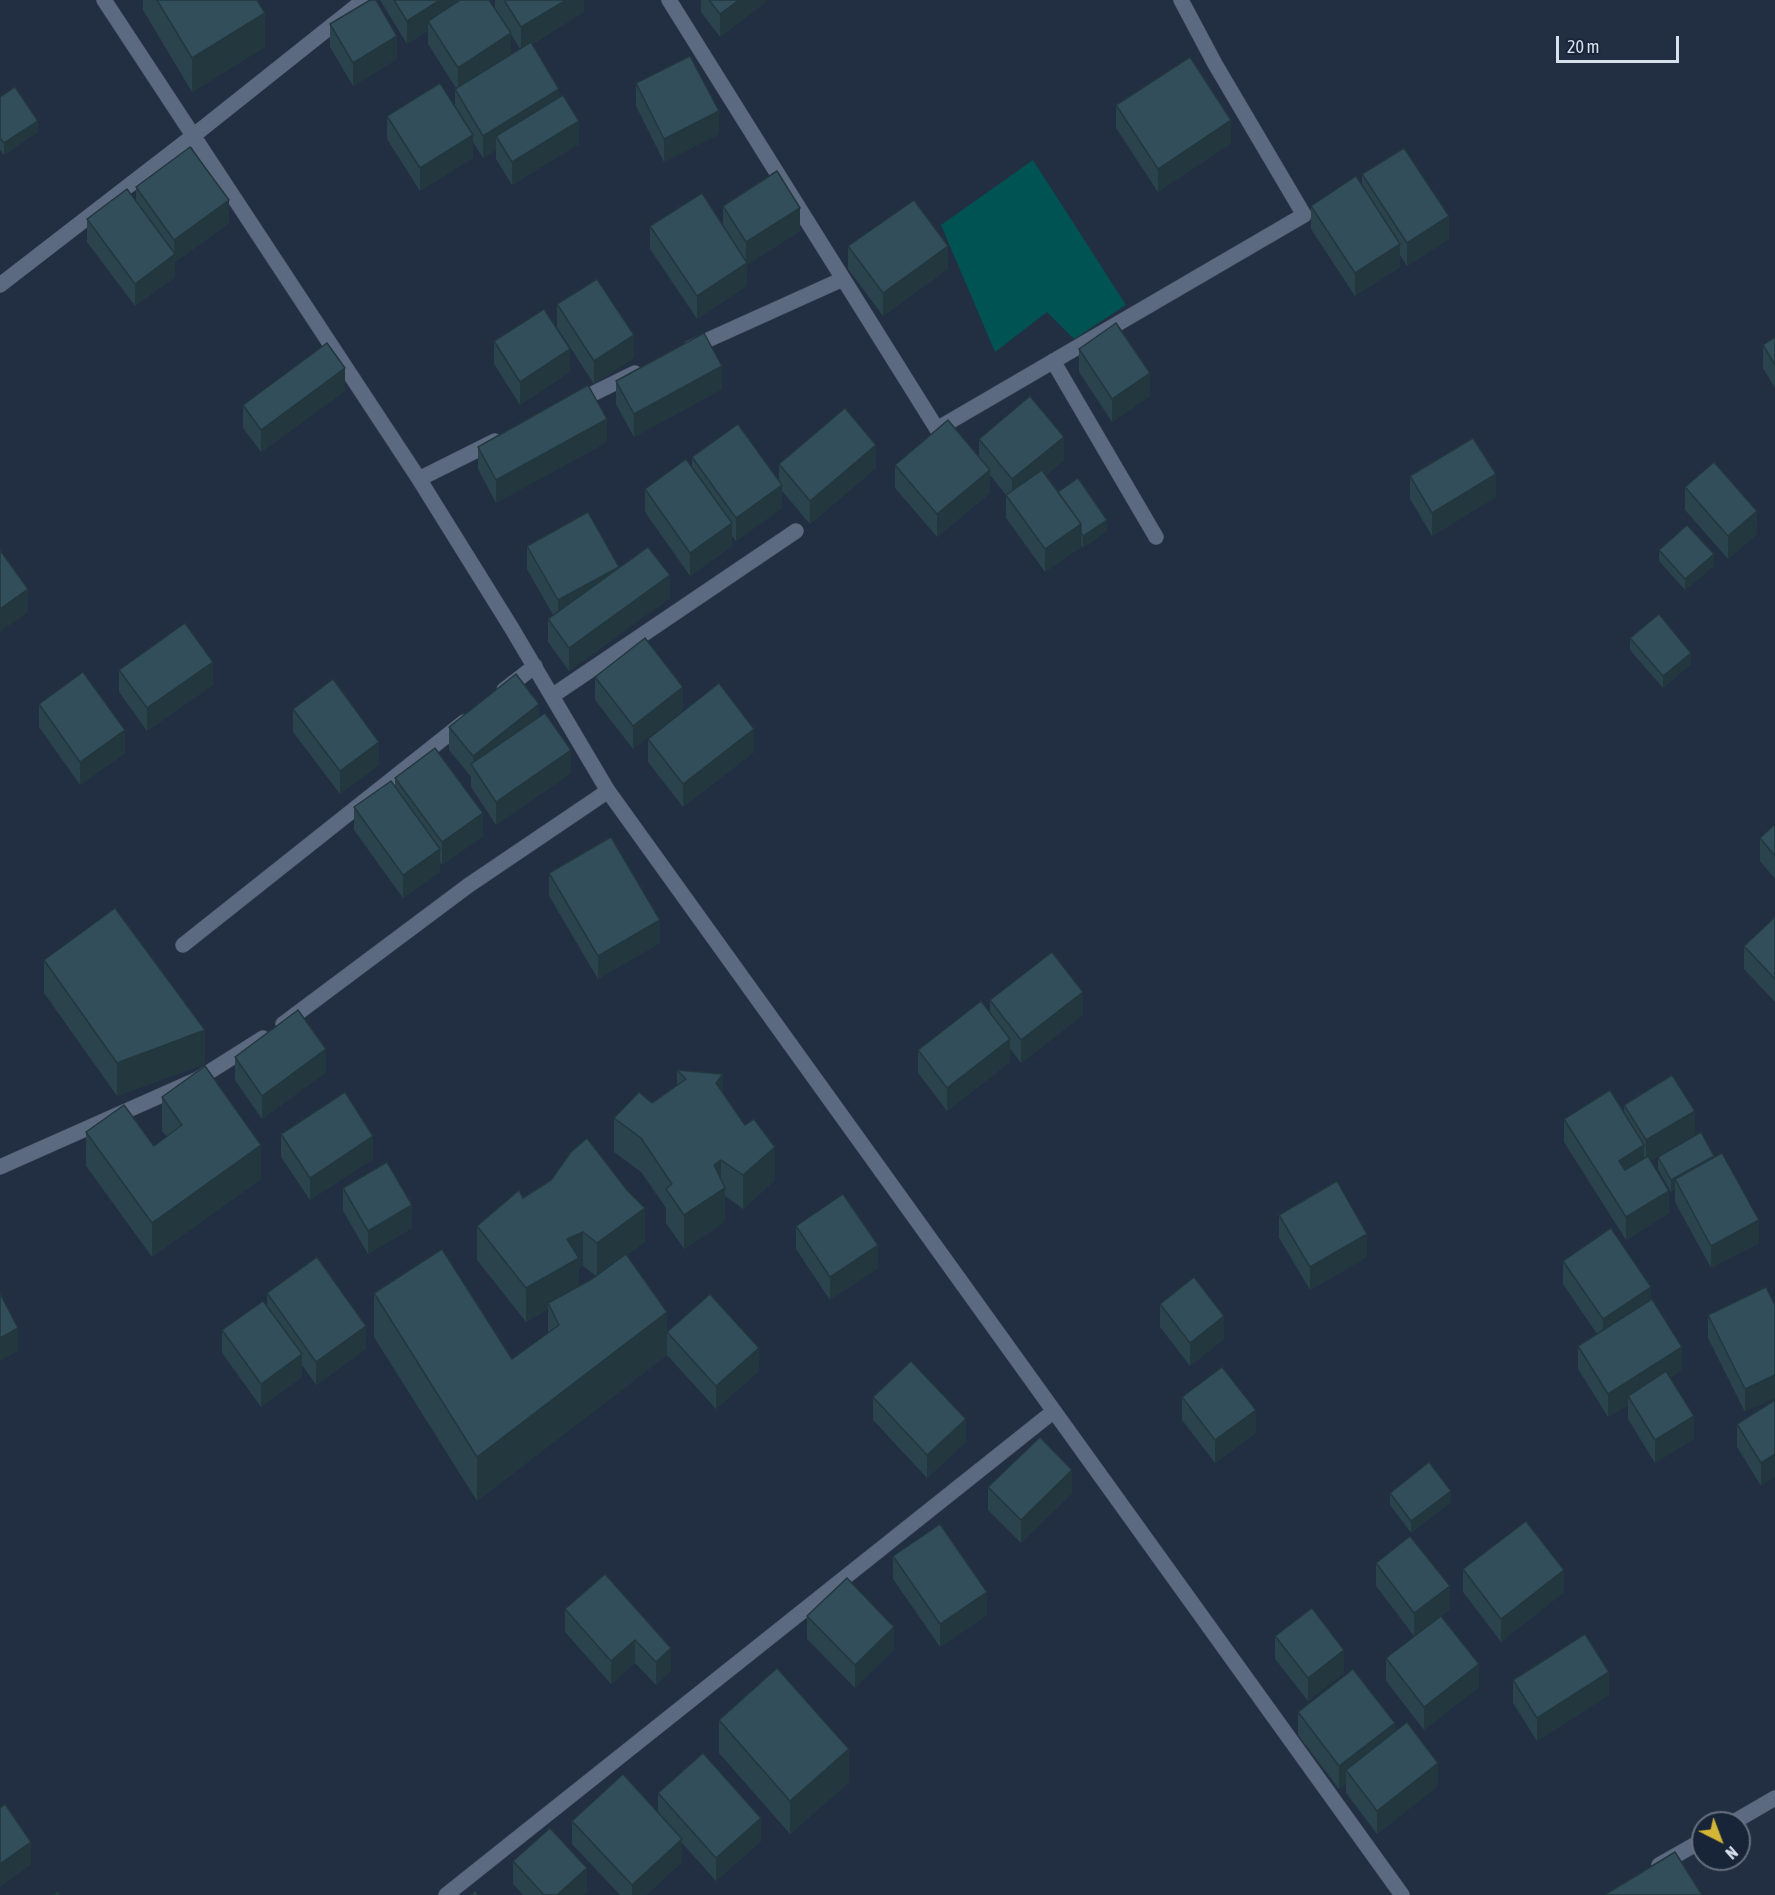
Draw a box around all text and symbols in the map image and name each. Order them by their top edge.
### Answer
scale bar [1559,24,1682,62]
text: 20 m [1567,36,1599,57]
north arrow [1691,1811,1751,1871]
text: N [1722,1843,1741,1863]

